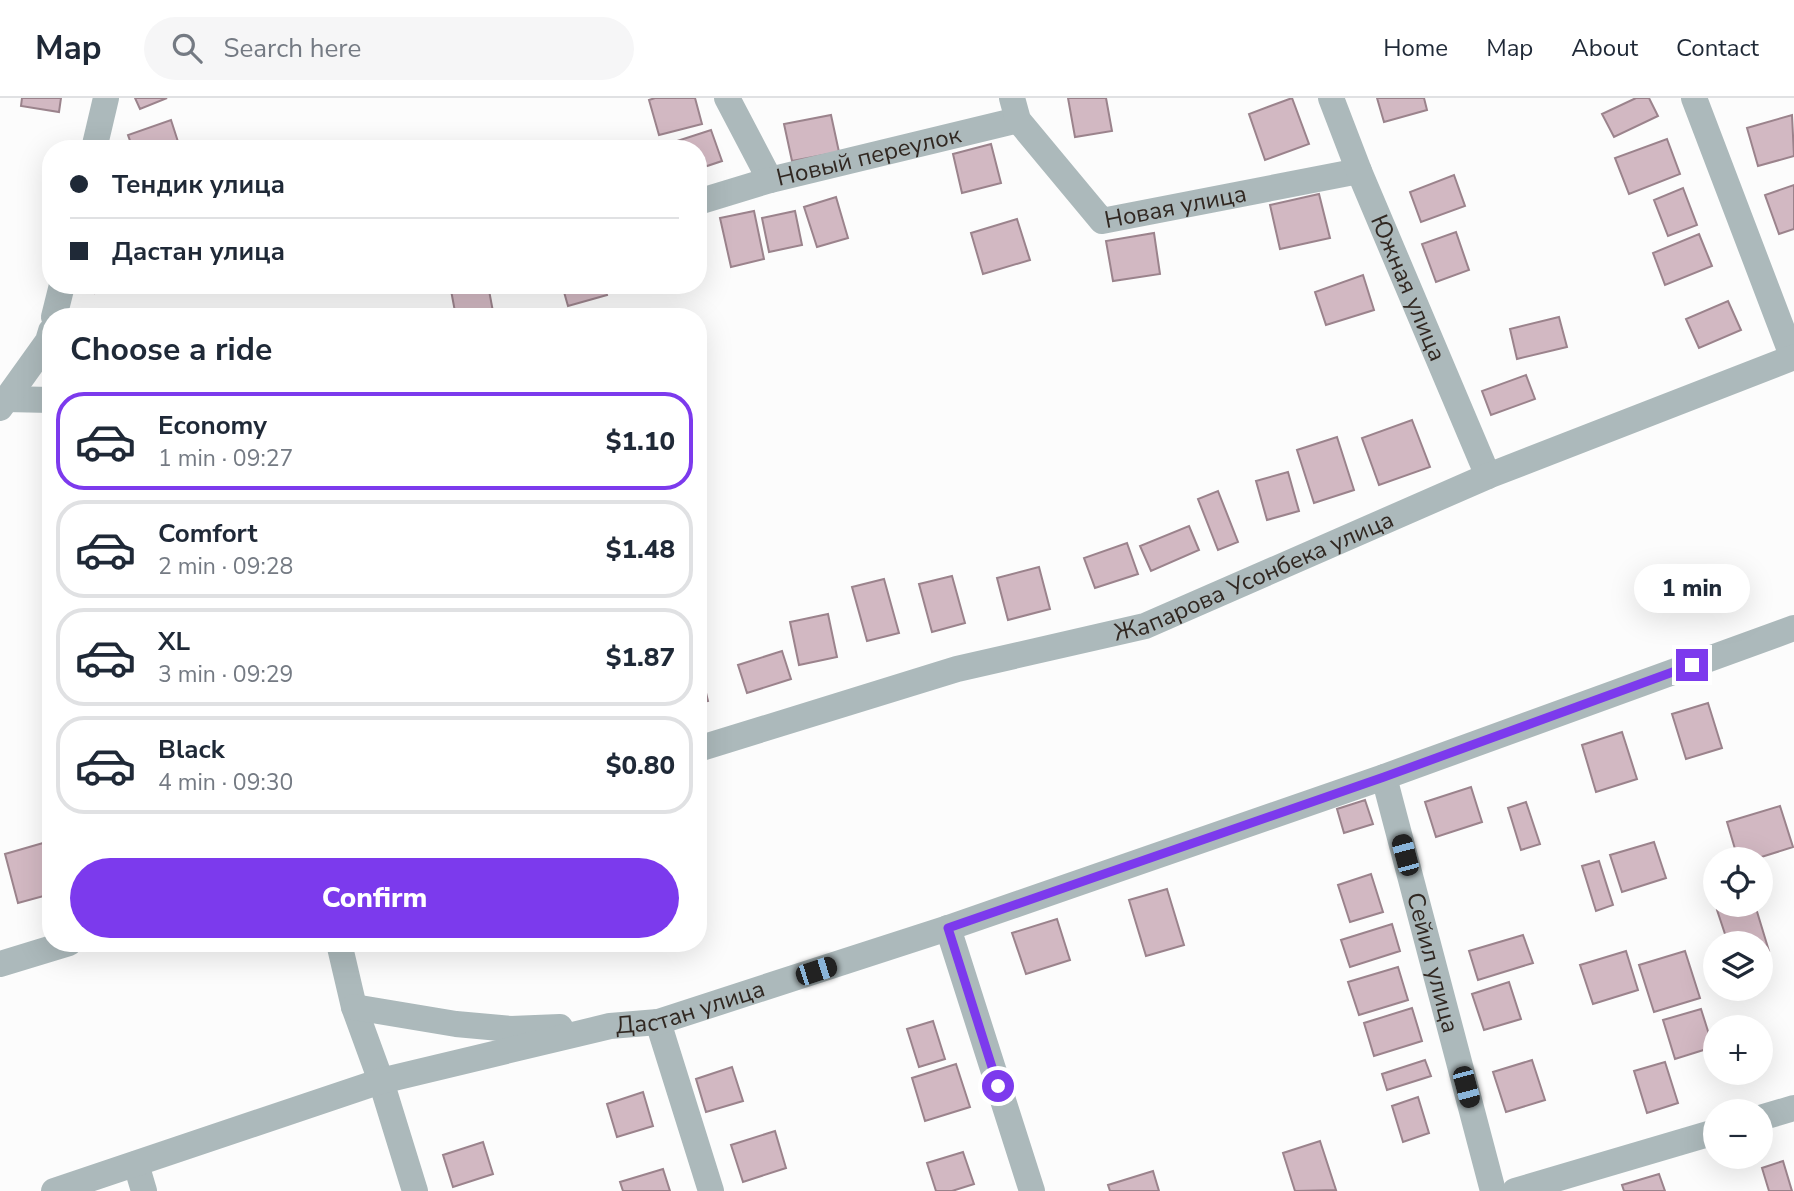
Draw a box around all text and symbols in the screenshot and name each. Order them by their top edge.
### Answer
search box [144,17,634,80]
text: Map [35,26,102,71]
icon: search [168,29,206,67]
text: Search here [224,31,361,66]
text: Home [1383,32,1448,64]
text: Map [1486,32,1533,64]
text: About [1571,32,1638,64]
text: Contact [1676,32,1759,64]
street label: Новый переулок [773,118,964,194]
text: Тендик улица [112,167,285,202]
street label: Новая улица [1102,177,1249,236]
street label: Южная улица [1363,210,1454,366]
text: Дастан улица [112,234,285,269]
text: Choose a ride [70,328,272,371]
text: Economy [158,408,267,443]
icon: car [74,410,137,473]
text: $1.10 [606,424,675,459]
text: 1 min · 09:27 [158,443,293,474]
street label: Жапарова Усонбека улица [1111,503,1399,649]
text: Comfort [158,516,258,551]
icon: car [74,518,137,581]
text: $1.48 [606,532,675,567]
text: 2 min · 09:28 [158,551,293,582]
callout: 1 min [1634,564,1750,612]
text: 1 min [1662,573,1722,604]
text: XL [158,624,190,659]
icon: car [74,626,137,689]
text: $1.87 [606,640,675,675]
route end [1676,649,1708,681]
text: 3 min · 09:29 [158,659,293,690]
text: Black [158,732,225,767]
icon: car [74,734,137,797]
text: $0.80 [606,748,675,783]
text: 4 min · 09:30 [158,767,293,798]
car [1390,832,1421,878]
map controls [1703,847,1773,1169]
button: locate [1703,847,1773,917]
button: Confirm [70,858,679,938]
street label: Сейил улица [1399,889,1467,1036]
button: layers [1703,931,1773,1001]
car [793,955,840,987]
street label: Дастан улица [614,972,769,1041]
button: + [1703,1015,1773,1085]
car [1451,1064,1482,1110]
route start [982,1070,1014,1102]
button: − [1703,1099,1773,1169]

